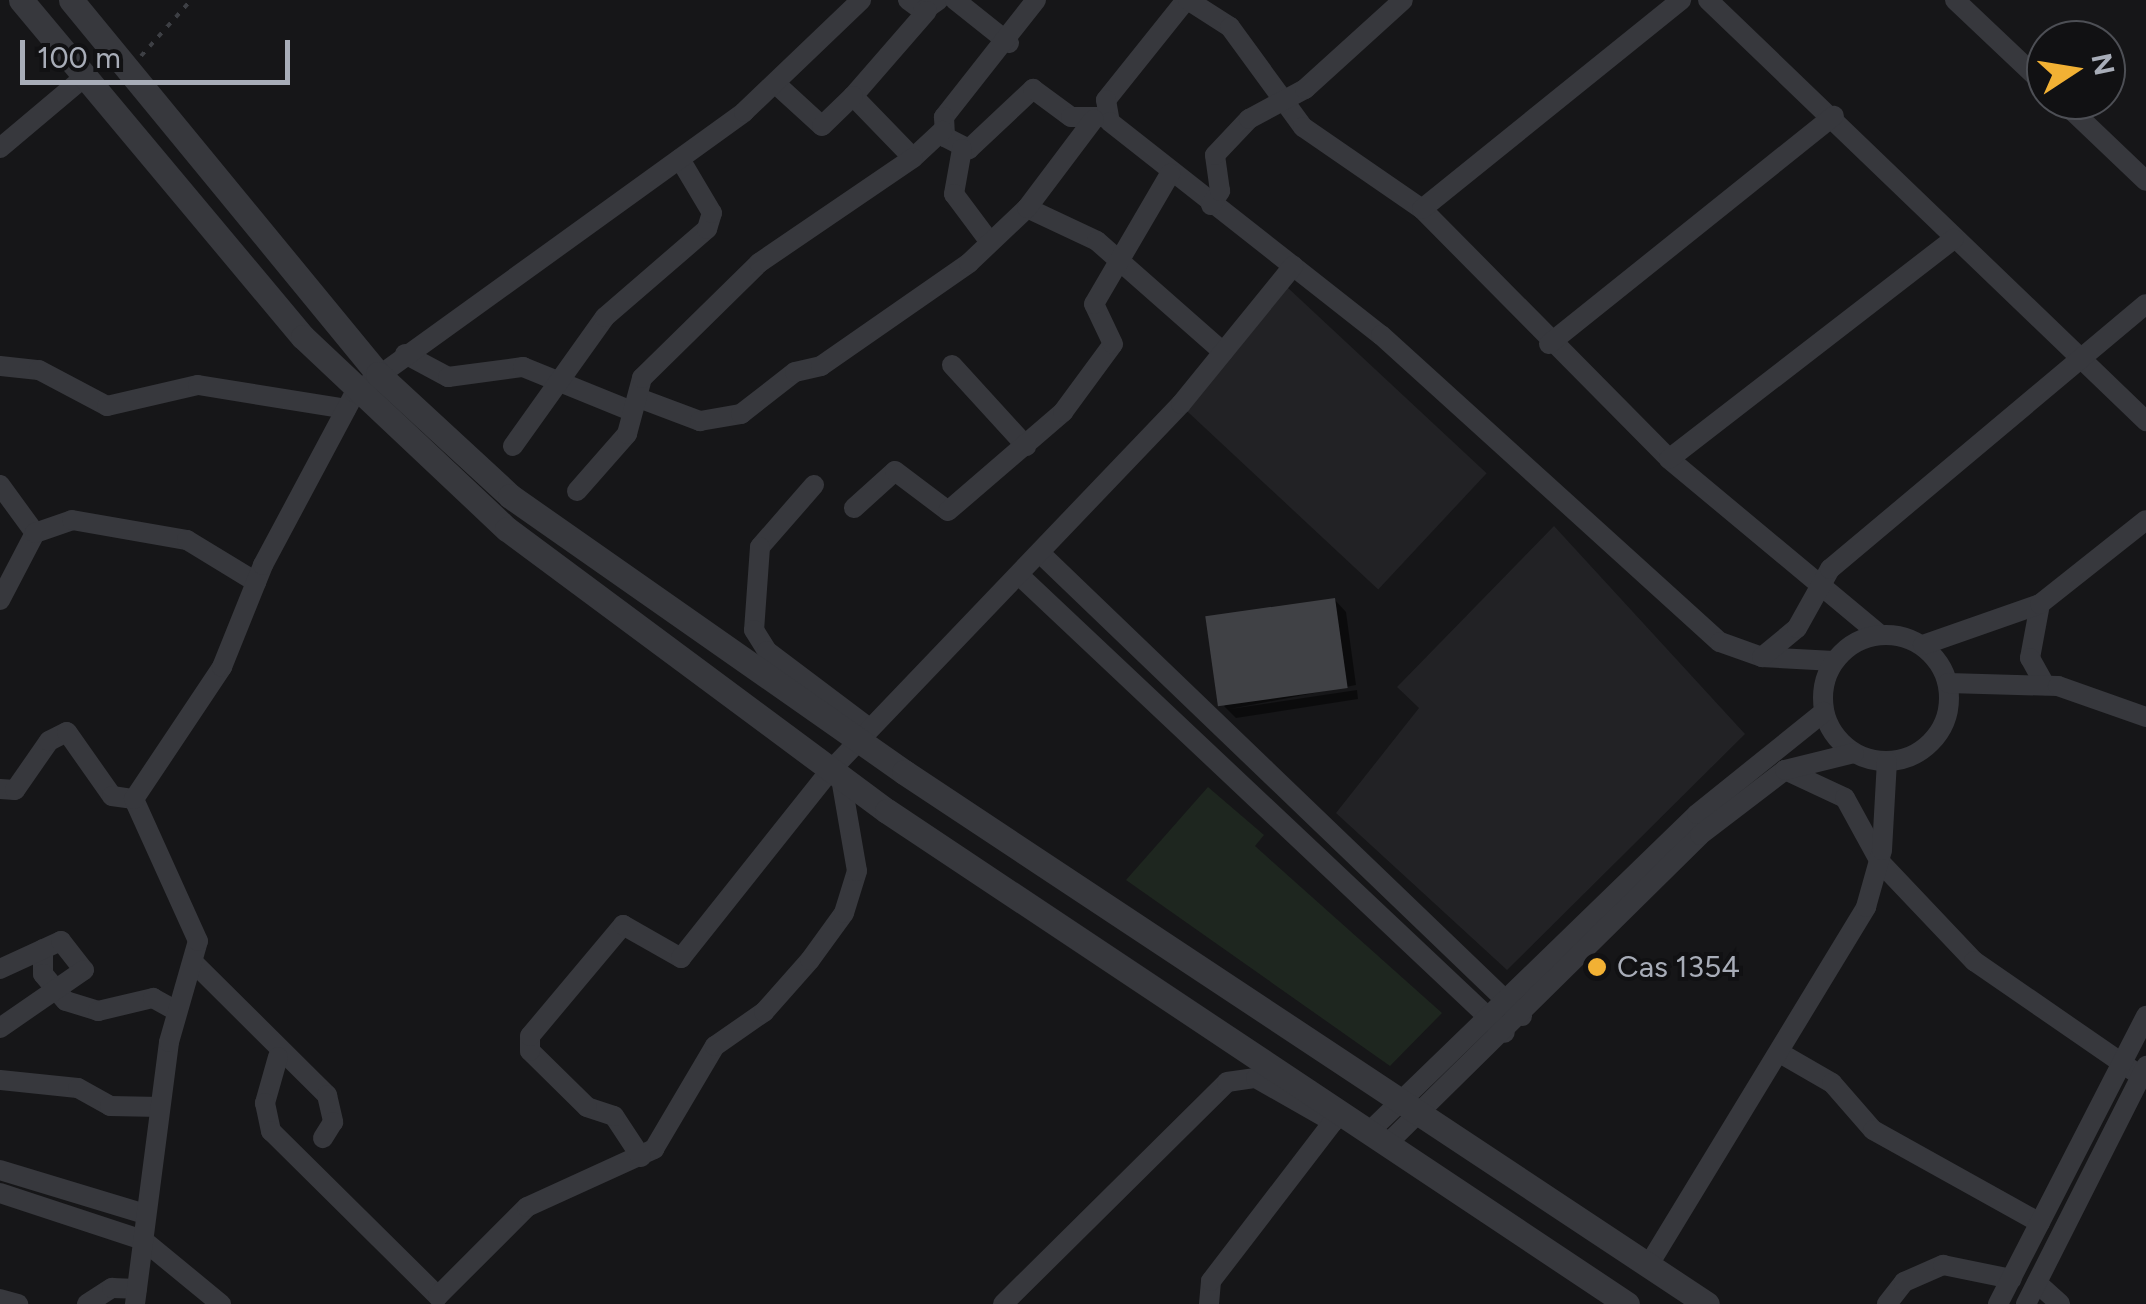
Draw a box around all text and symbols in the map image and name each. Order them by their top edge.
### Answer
scale bar [25,20,295,82]
north arrow [2026,20,2126,120]
text: 100 m [37,39,121,76]
text: N [2085,50,2122,78]
place label: Cas 1354 [1617,949,1740,985]
marker: Cas 1354 [1586,956,1608,978]

